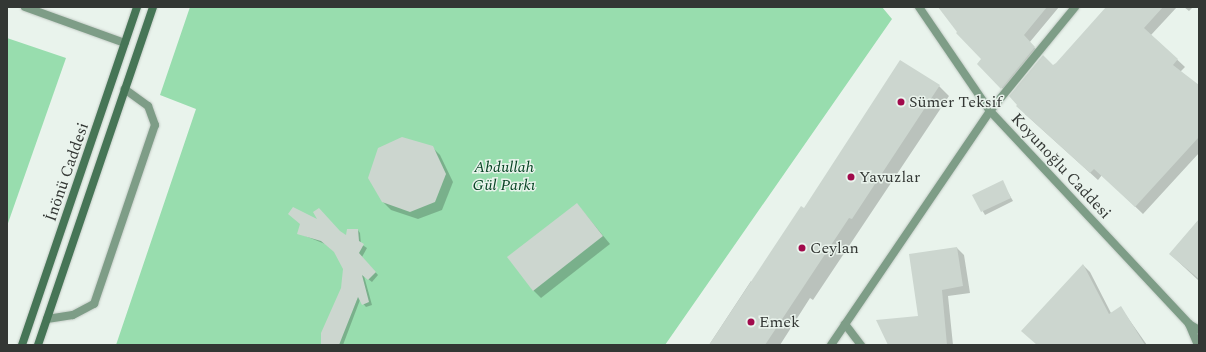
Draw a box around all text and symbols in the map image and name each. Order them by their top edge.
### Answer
place label: Sümer Teksif [909,92,1002,112]
marker: Sümer Teksif [896,97,906,107]
street label: Koyunoğlu Caddesi [1007,109,1115,223]
street label: İnönü Caddesi [41,120,93,224]
park label: Abdullah Gül Parkı [473,157,535,195]
place label: Yavuzlar [859,167,920,187]
marker: Yavuzlar [846,172,856,182]
place label: Ceylan [810,238,859,258]
marker: Ceylan [797,243,807,253]
place label: Emek [759,312,800,332]
marker: Emek [746,317,756,327]

